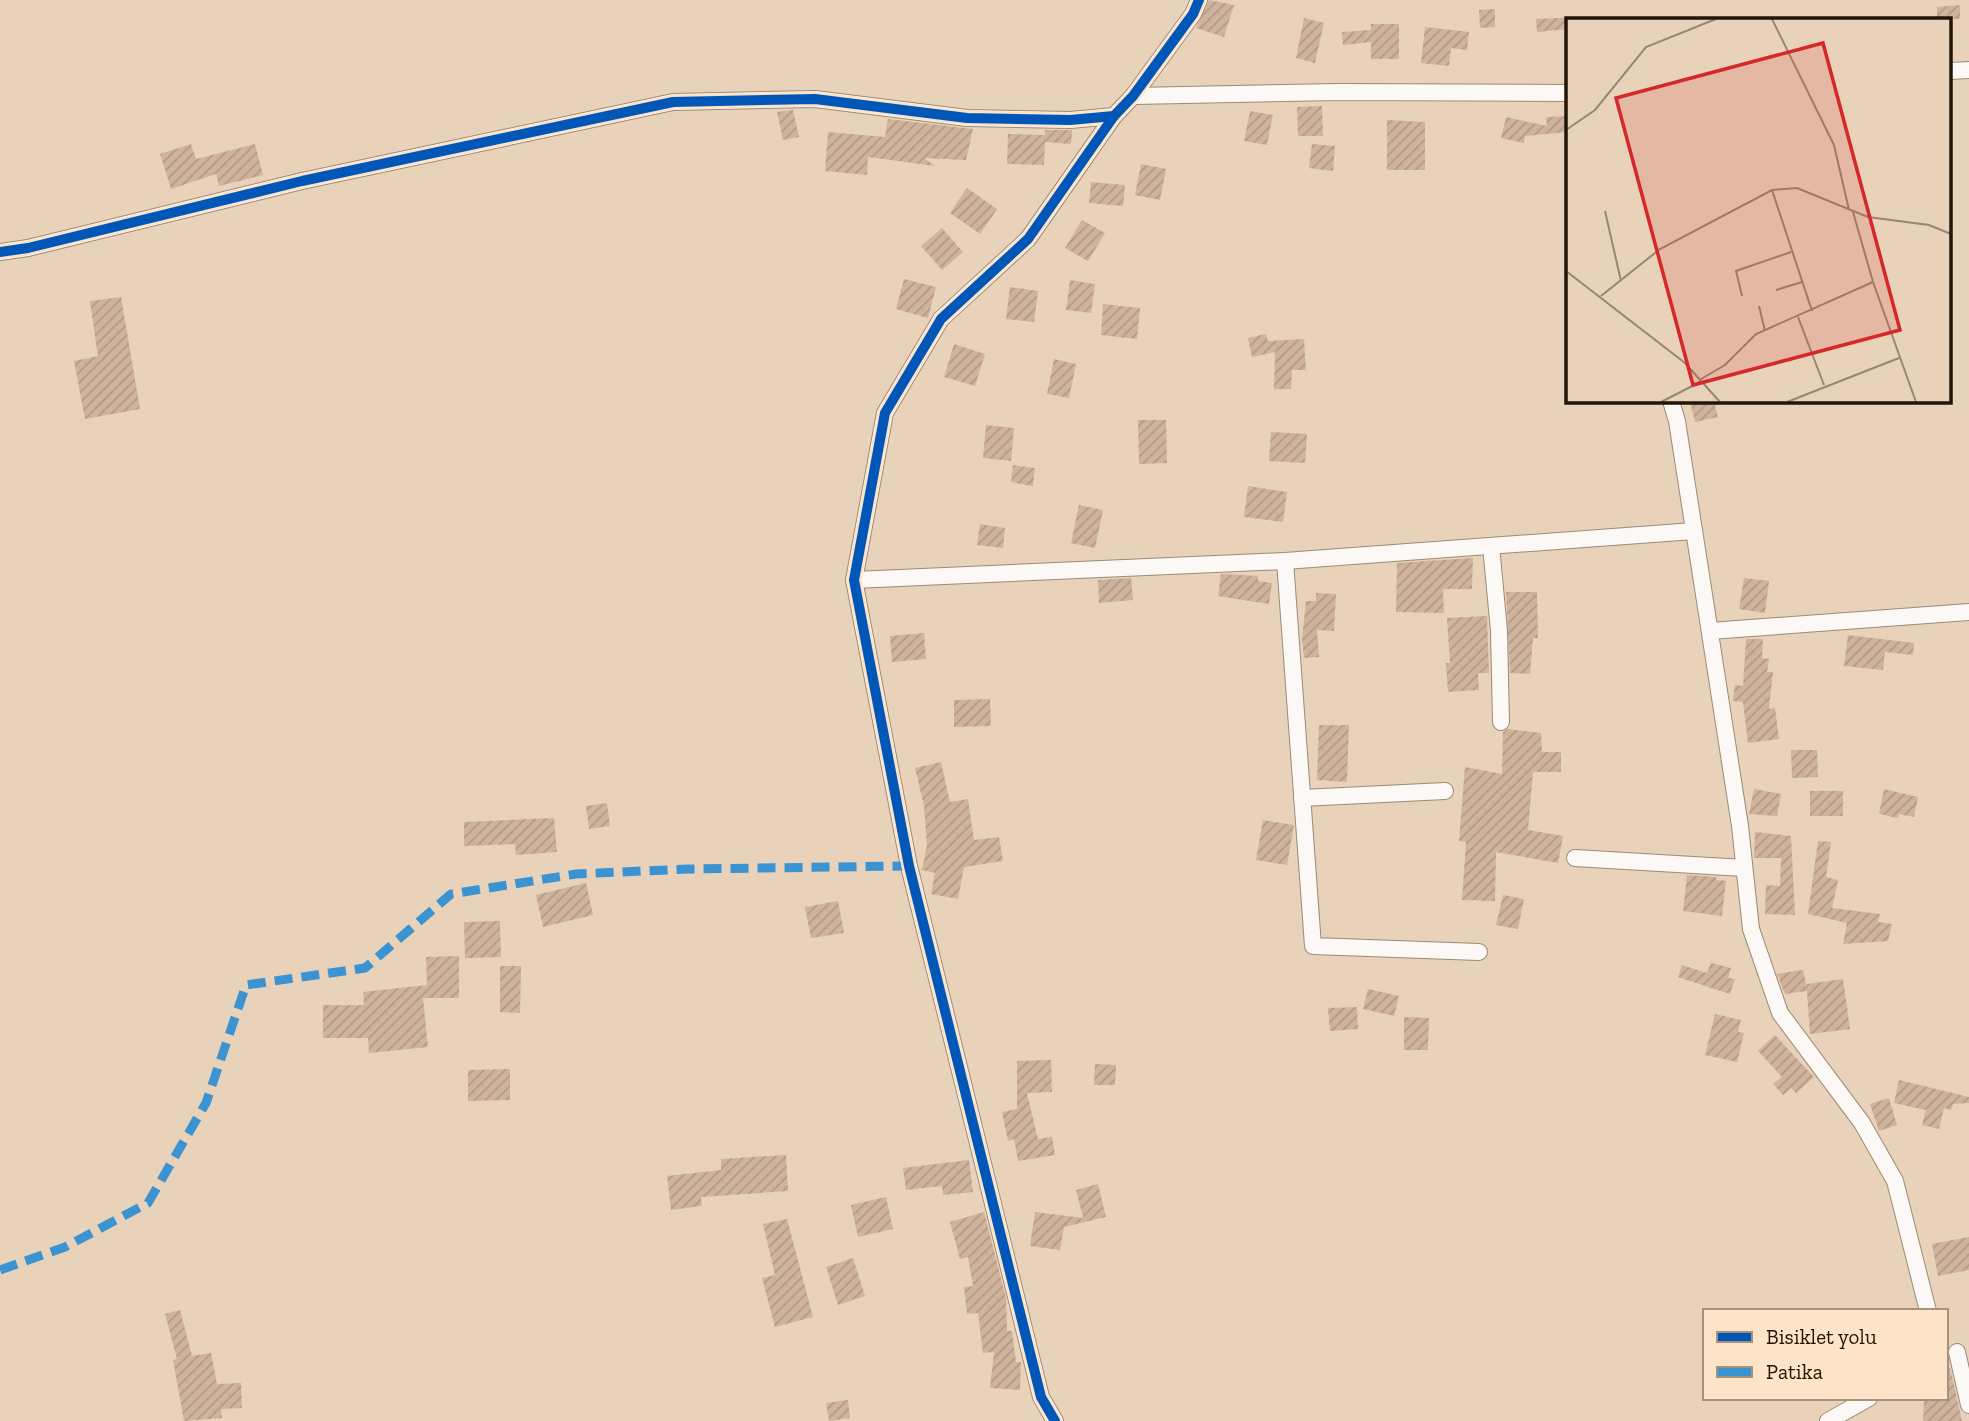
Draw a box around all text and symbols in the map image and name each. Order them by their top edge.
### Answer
inset map [1566,18,1952,402]
legend [1703,1309,1948,1400]
text: Bisiklet yolu [1766,1324,1877,1349]
text: Patika [1766,1359,1823,1384]

